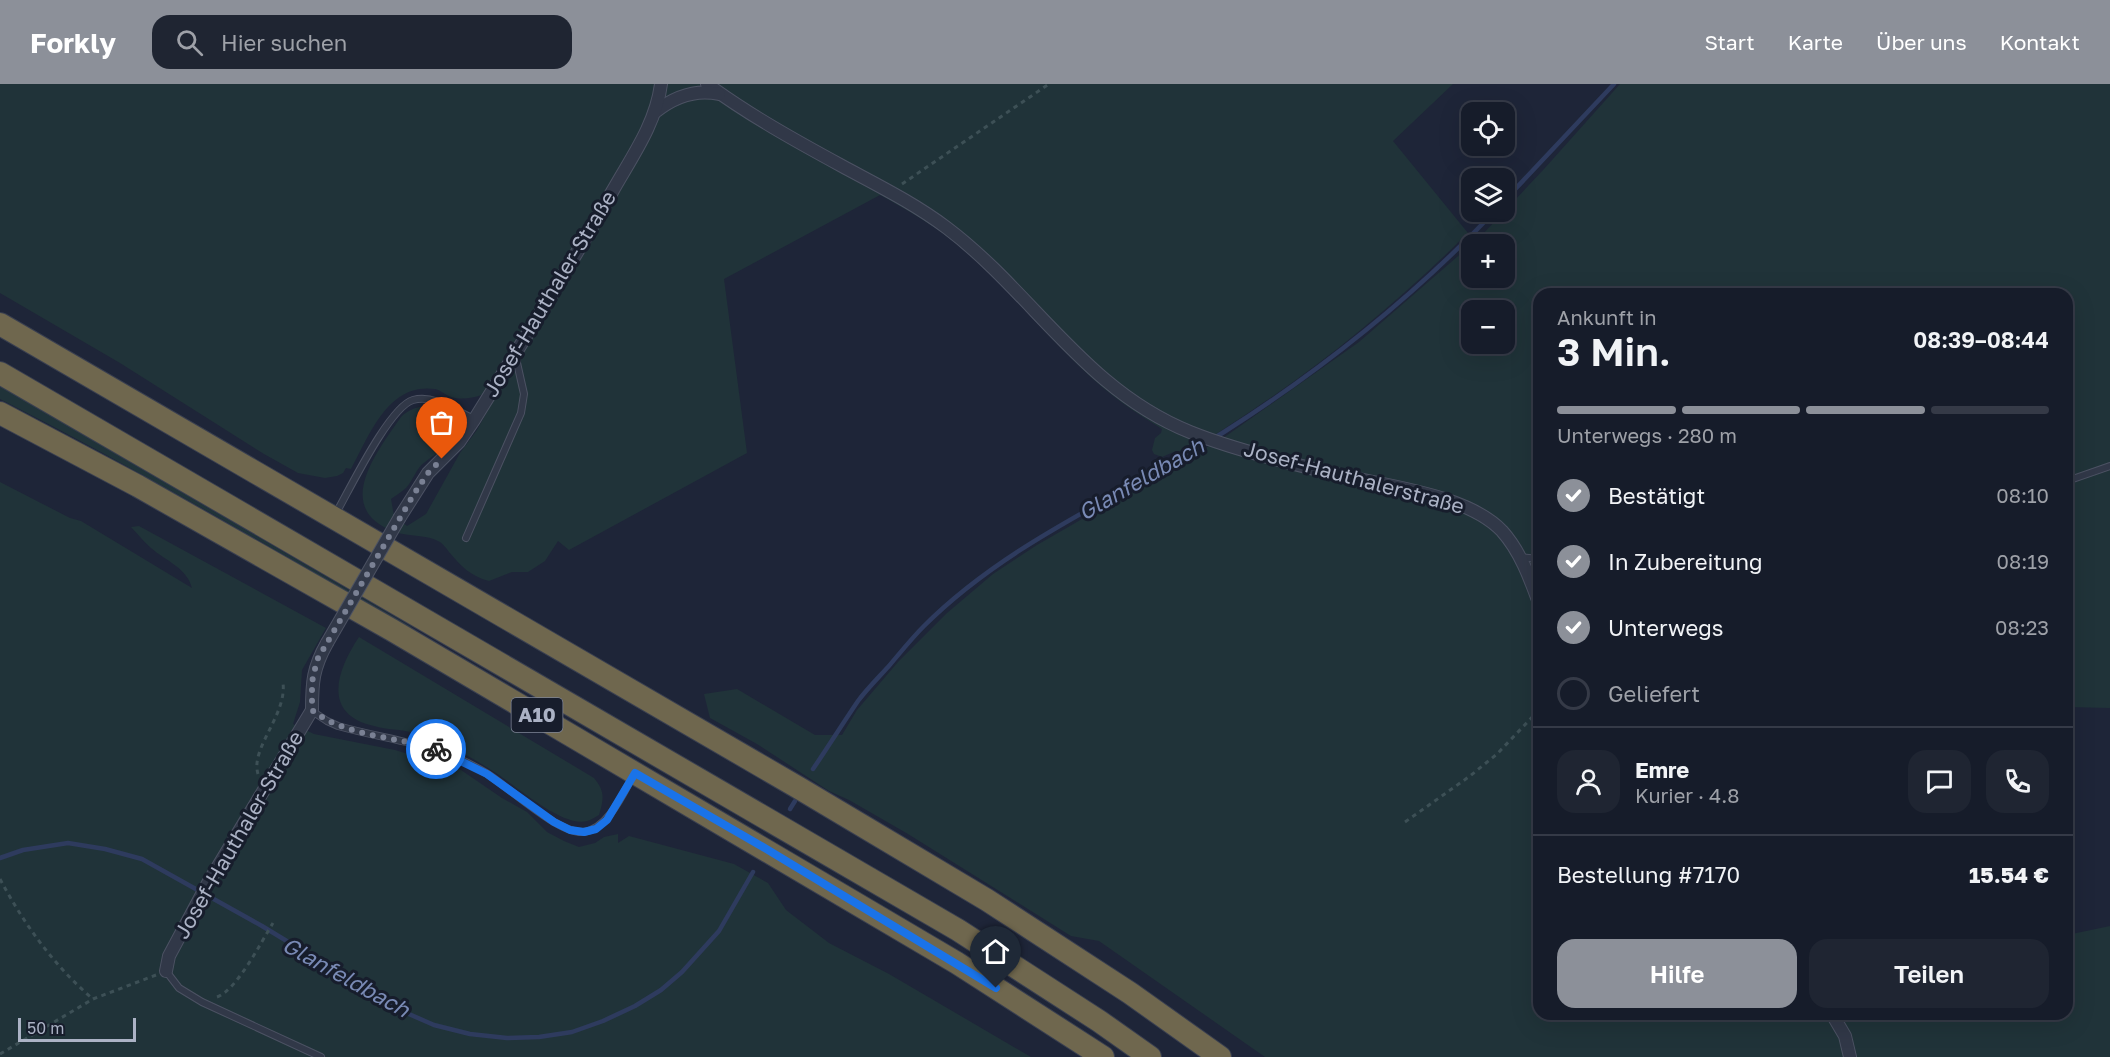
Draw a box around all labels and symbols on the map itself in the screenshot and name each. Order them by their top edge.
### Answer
street label: Josef-Hauthaler-Straße [477,186,621,401]
pin [416,397,467,459]
water label: Glanfeldbach [1073,431,1210,525]
street label: Josef-Hauthalerstraße [1241,435,1467,519]
road number: A10 [512,698,562,732]
courier [406,719,466,779]
street label: Josef-Hauthaler-Straße [168,726,308,943]
pin [970,926,1021,988]
water label: Glanfeldbach [278,931,416,1023]
scale bar [18,1015,136,1042]

